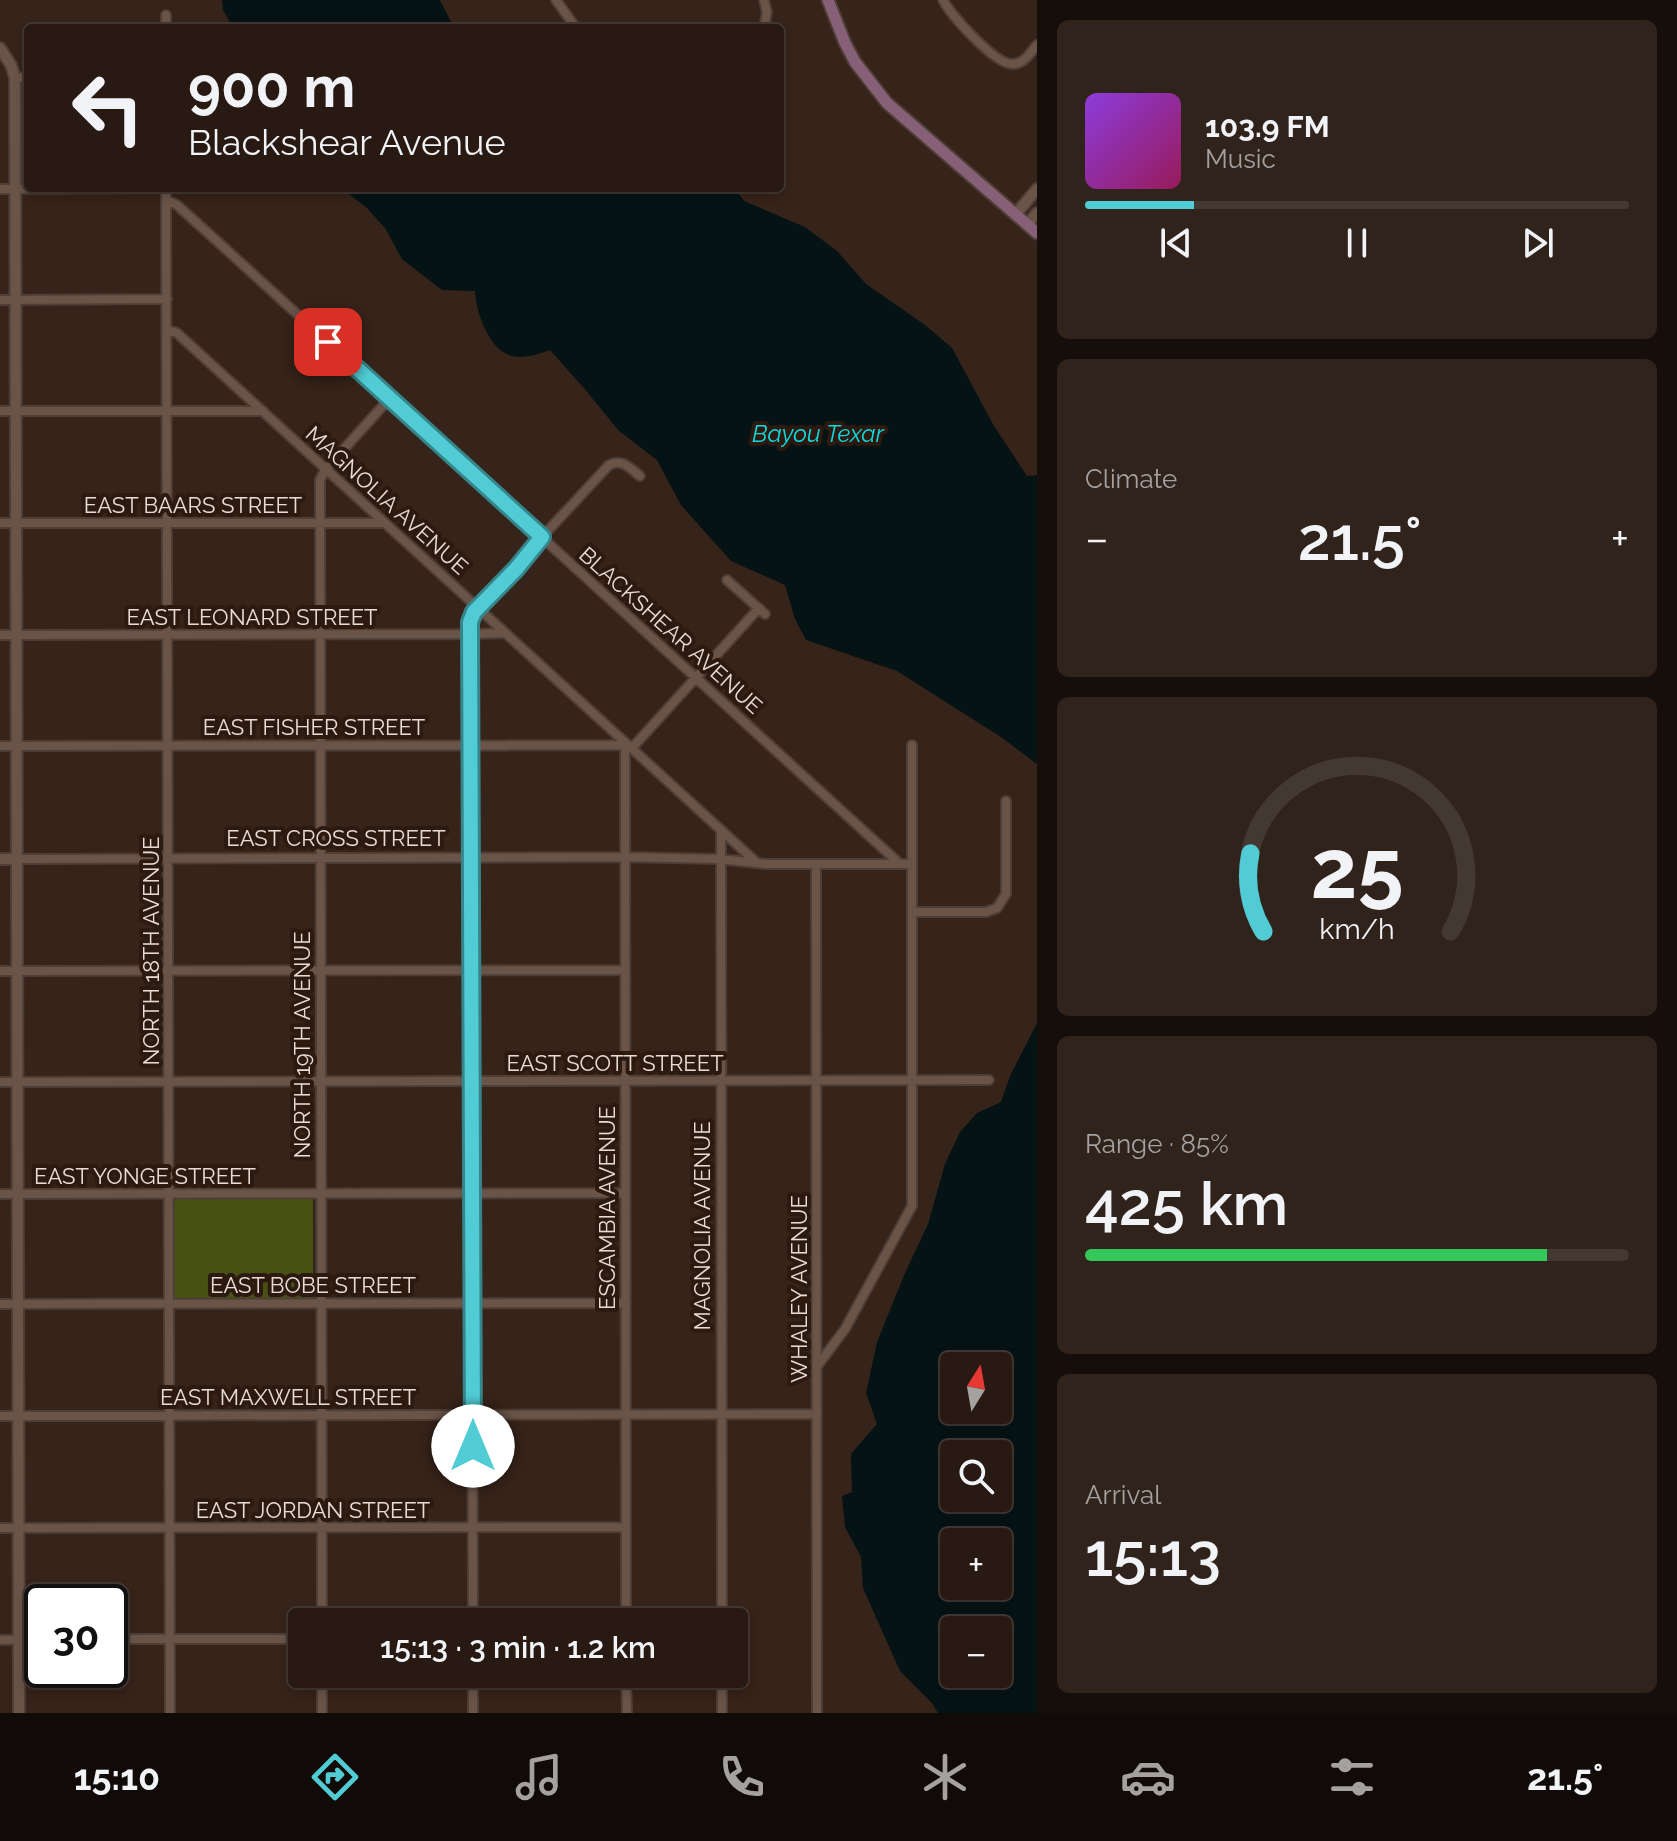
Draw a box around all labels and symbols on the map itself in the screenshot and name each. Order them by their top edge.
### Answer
pin [294,308,362,376]
water label: Bayou Texar [752,419,885,448]
street label: MAGNOLIA AVENUE [301,420,473,580]
street label: EAST BAARS STREET [84,492,303,518]
street label: BLACKSHEAR AVENUE [574,541,768,719]
street label: EAST LEONARD STREET [126,604,378,630]
street label: EAST FISHER STREET [203,714,426,740]
street label: EAST CROSS STREET [226,825,446,851]
street label: NORTH 18TH AVENUE [138,837,164,1065]
street label: NORTH 19TH AVENUE [289,931,315,1159]
street label: EAST SCOTT STREET [506,1050,724,1076]
street label: ESCAMBIA AVENUE [594,1106,620,1310]
street label: MAGNOLIA AVENUE [689,1121,715,1331]
street label: EAST YONGE STREET [34,1163,257,1189]
street label: WHALEY AVENUE [786,1195,812,1383]
street label: EAST BOBE STREET [210,1272,417,1298]
north arrow [940,1352,1012,1424]
street label: EAST MAXWELL STREET [160,1384,417,1410]
position arrow [431,1404,515,1488]
street label: EAST JORDAN STREET [196,1497,431,1523]
speed limit sign: 30 [24,1584,128,1688]

